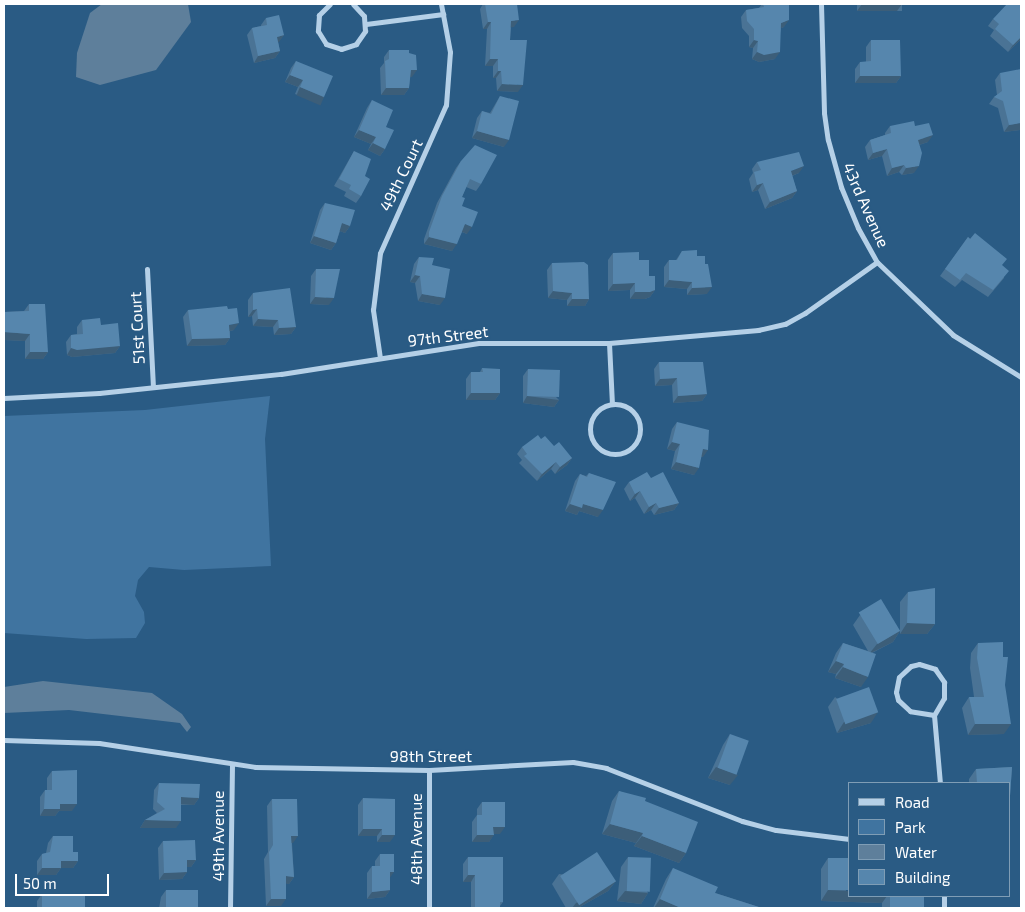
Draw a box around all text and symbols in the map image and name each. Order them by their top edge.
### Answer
street label: 49th Court [375,136,427,214]
street label: 43rd Avenue [839,159,893,251]
street label: 51st Court [126,291,148,365]
street label: 97th Street [407,322,489,350]
street label: 98th Street [390,746,472,766]
legend [848,782,1010,897]
street label: 49th Avenue [208,790,228,882]
street label: 48th Avenue [406,793,426,885]
text: Road [895,793,930,811]
text: Park [895,818,926,836]
text: Water [895,843,937,861]
scale bar [18,864,111,896]
text: Building [895,868,950,886]
text: 50 m [23,874,57,892]

